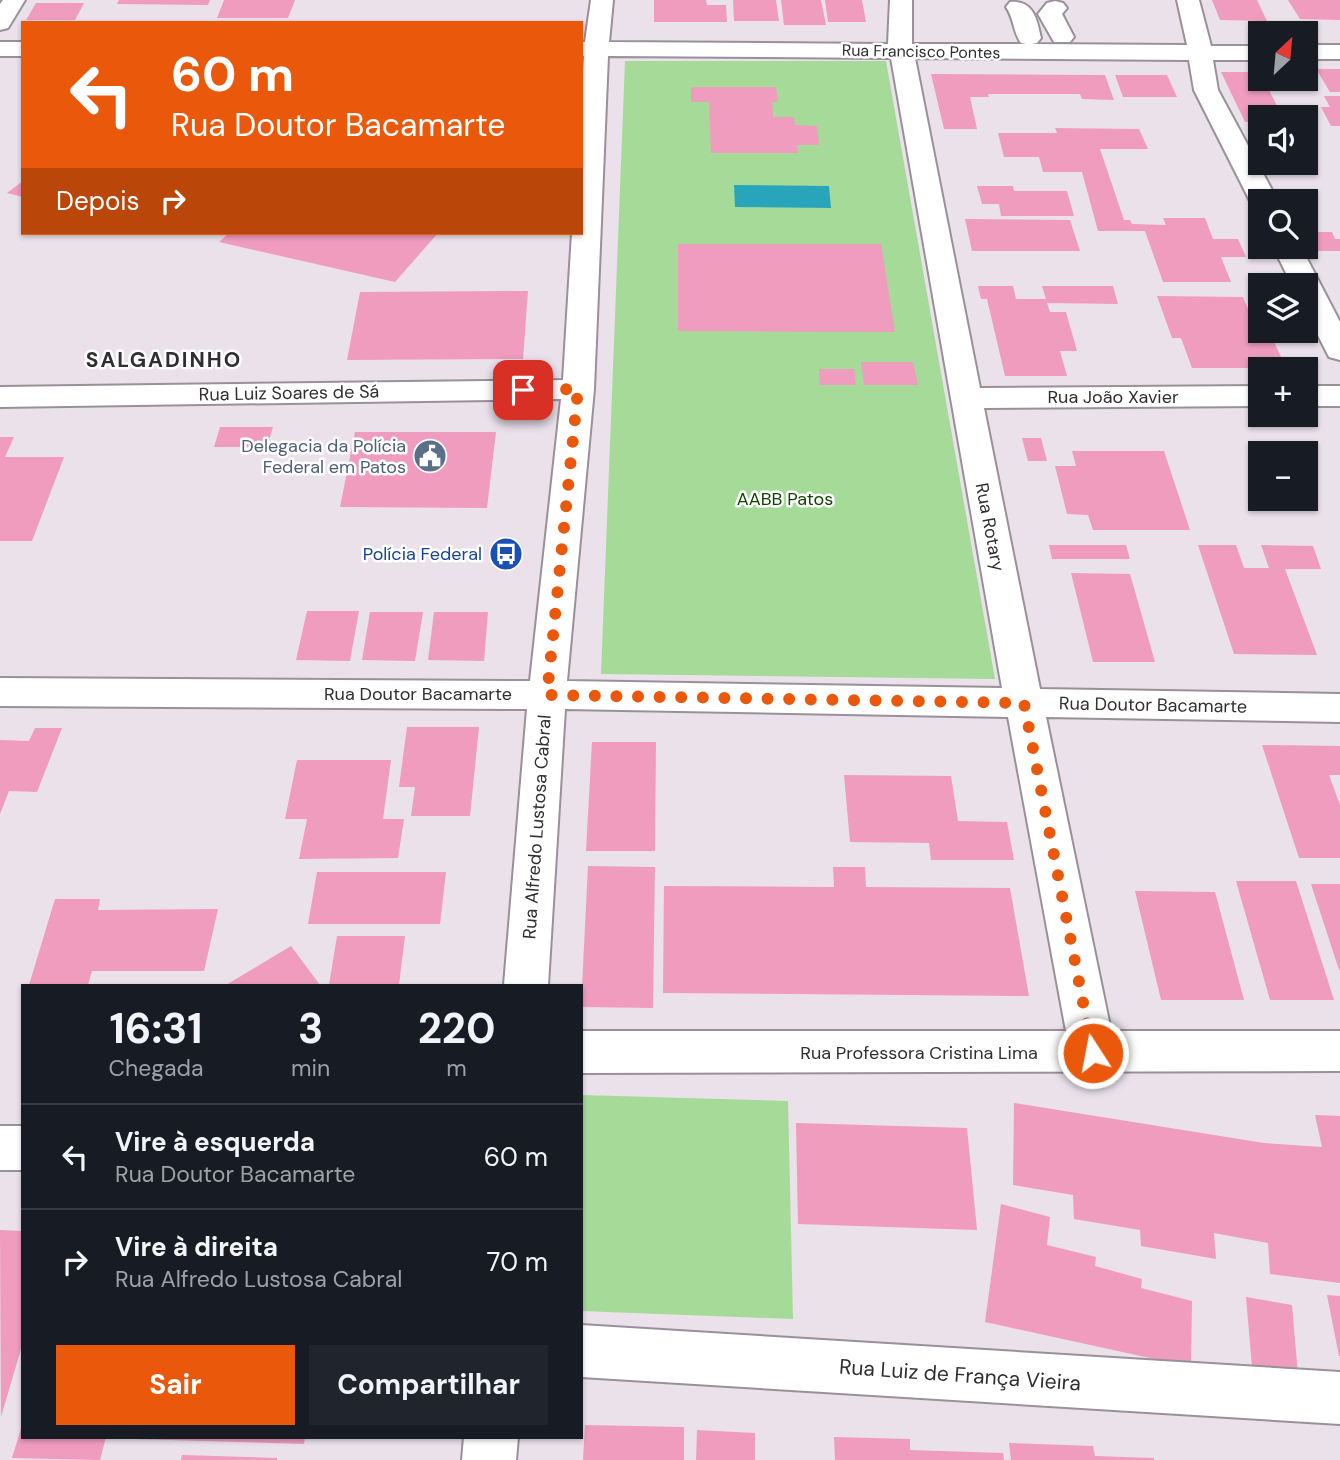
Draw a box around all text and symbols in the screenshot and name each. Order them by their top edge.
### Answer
north arrow [1248,21,1318,91]
map controls [1248,21,1318,511]
street label: Rua Francisco Pontes [842,40,1000,63]
text: 60 m [171,42,294,106]
icon: left [56,49,147,140]
text: Rua Doutor Bacamarte [171,104,505,146]
button: sound [1248,105,1318,175]
icon: right [154,182,192,220]
text: Depois [56,184,140,218]
button: search [1248,189,1318,259]
button: layers [1248,273,1318,343]
district label: SALGADINHO [86,346,242,374]
button: + [1248,357,1318,427]
pin [493,360,553,420]
icon: arrive [504,371,542,409]
street label: Rua Luiz Soares de Sá [199,379,379,407]
street label: Rua João Xavier [1047,385,1179,409]
place label: Delegacia da Polícia Federal em Patos [241,434,406,479]
public building icon: Delegacia da Polícia Federal em Patos [411,437,449,475]
button: − [1248,441,1318,511]
street label: Rua Rotary [970,481,1010,573]
park label: AABB Patos [737,487,833,511]
bus stop icon: Polícia Federal [487,535,525,573]
place label: Polícia Federal [363,542,482,566]
street label: Rua Doutor Bacamarte [324,682,512,706]
street label: Rua Doutor Bacamarte [1059,691,1247,719]
street label: Rua Alfredo Lustosa Cabral [517,714,557,940]
text: 16:31 [110,1001,202,1056]
text: 3 [298,1001,323,1056]
text: 220 [418,1001,496,1056]
position arrow [1056,1016,1130,1090]
street label: Rua Professora Cristina Lima [800,1041,1038,1065]
text: Chegada [108,1053,203,1083]
text: min [291,1053,330,1083]
text: m [446,1053,467,1083]
text: Vire à esquerda [115,1125,315,1159]
icon: left [56,1138,94,1176]
text: 60 m [484,1140,548,1174]
text: Rua Doutor Bacamarte [115,1159,355,1189]
text: Vire à direita [115,1230,278,1264]
icon: right [56,1243,94,1281]
text: 70 m [487,1245,548,1279]
text: Rua Alfredo Lustosa Cabral [115,1264,402,1294]
button: Sair [56,1345,295,1425]
button: Compartilhar [309,1345,548,1425]
street label: Rua Luiz de França Vieira [838,1353,1082,1397]

